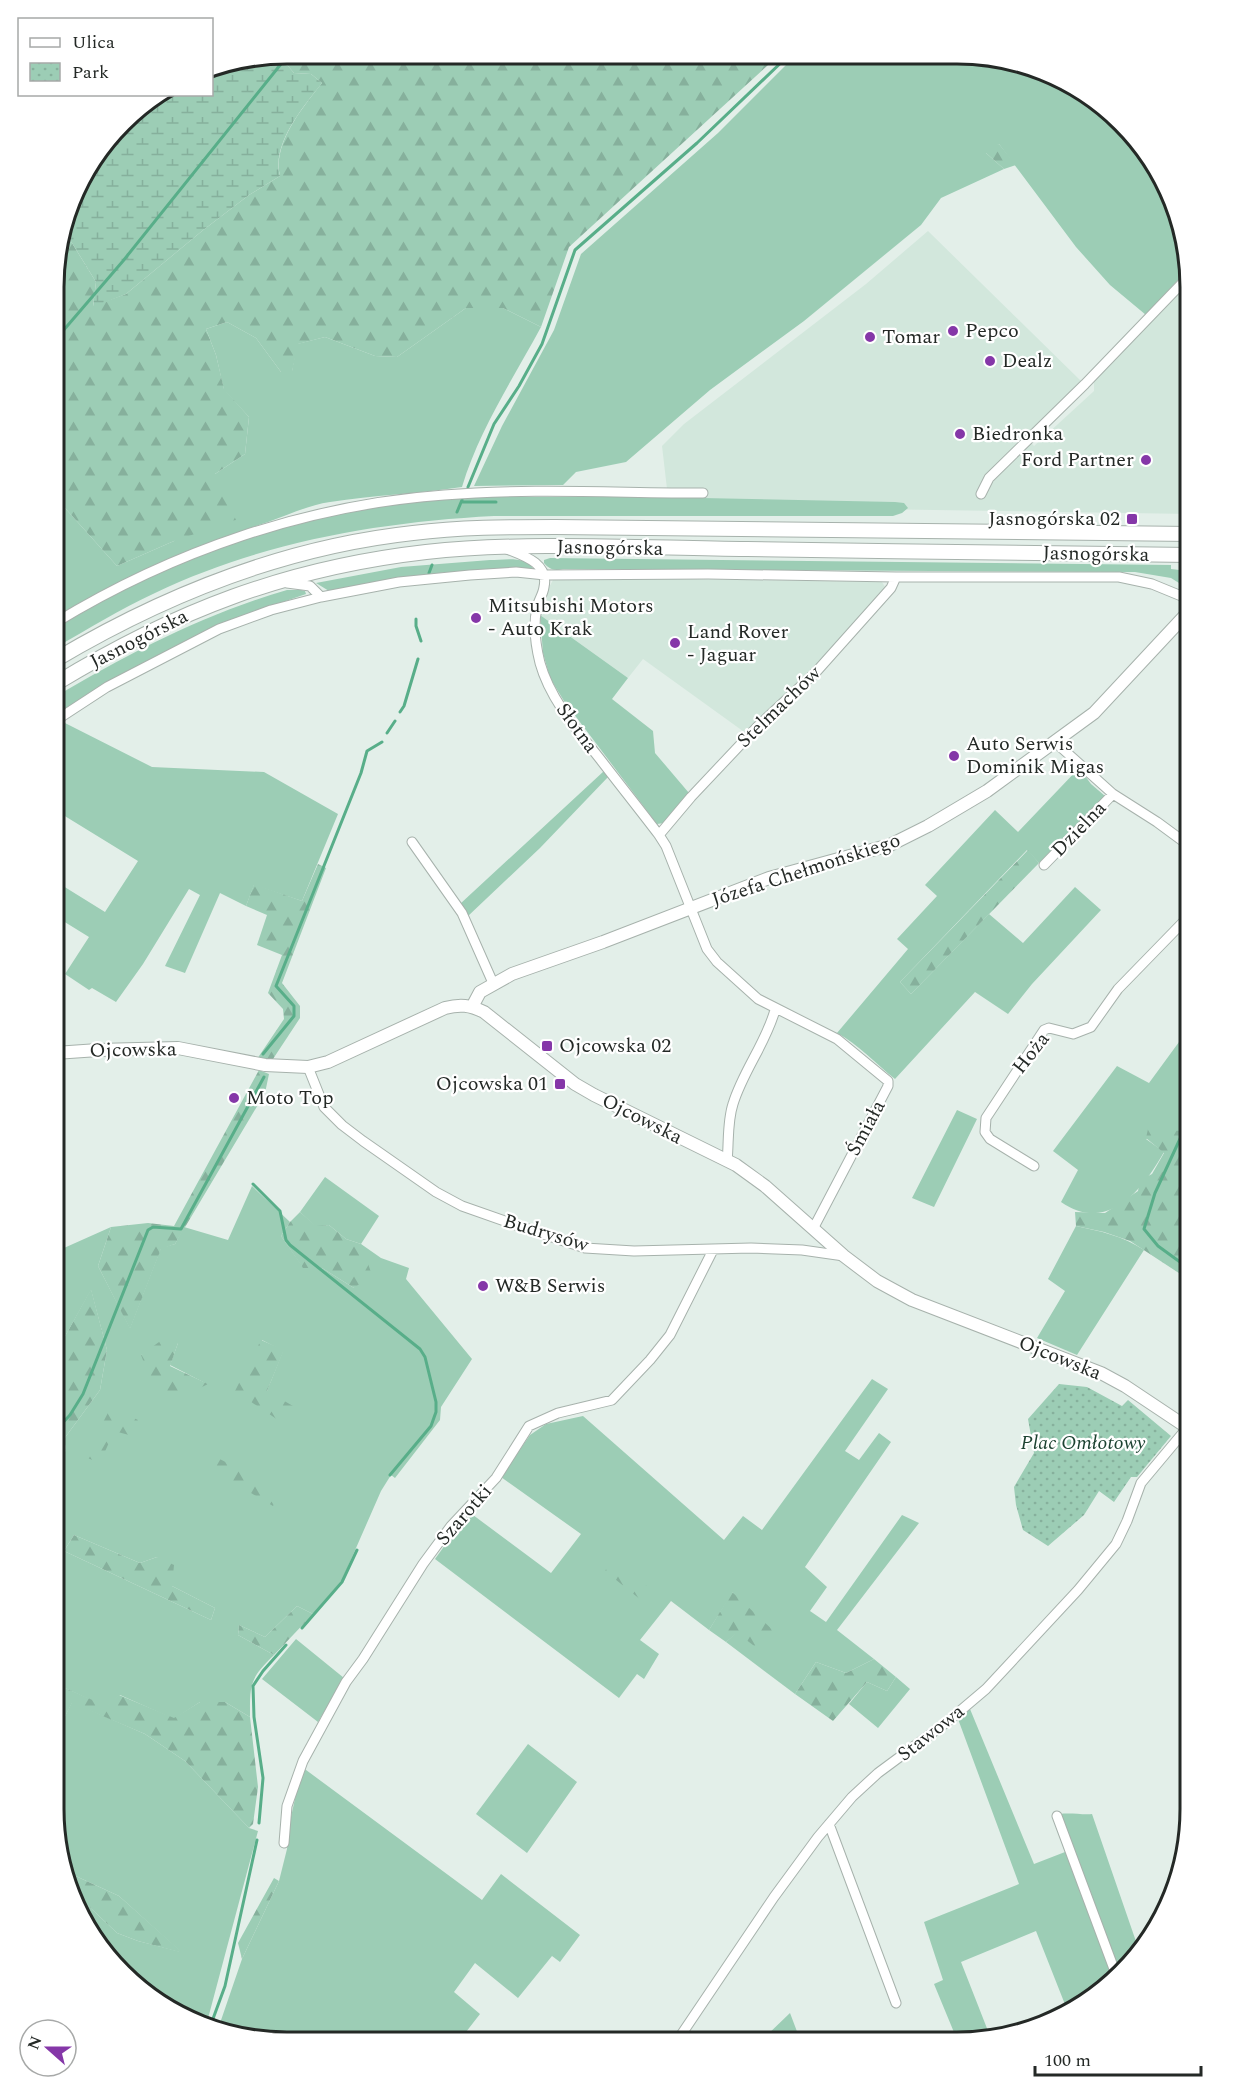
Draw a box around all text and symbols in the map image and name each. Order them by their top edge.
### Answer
legend [18,18,213,96]
text: Ulica [72,29,115,56]
text: Park [72,59,109,86]
place label: Pepco [965,316,1019,346]
place label: Tomar [882,322,940,352]
marker: Pepco [946,324,960,338]
marker: Tomar [863,330,877,344]
place label: Dealz [1002,346,1052,376]
marker: Dealz [983,354,997,368]
place label: Biedronka [972,419,1064,449]
marker: Biedronka [953,427,967,441]
place label: Ford Partner [1021,445,1134,475]
marker: Ford Partner [1139,453,1153,467]
place label: Jasnogórska 02 [988,504,1120,534]
marker: Jasnogórska 02 [1125,512,1139,526]
street label: Jasnogórska [556,532,664,564]
street label: Jasnogórska [1042,538,1150,570]
place label: Mitsubishi Motors - Auto Krak [488,591,654,644]
street label: Jasnogórska [85,601,194,677]
marker: Mitsubishi Motors - Auto Krak [469,611,483,625]
place label: Land Rover - Jaguar [687,617,789,670]
marker: Land Rover - Jaguar [668,636,682,650]
street label: Stelmachów [730,658,829,755]
street label: Słotna [548,697,606,760]
place label: Auto Serwis Dominik Migas [966,729,1104,782]
marker: Auto Serwis Dominik Migas [947,749,961,763]
street label: Dzielna [1044,794,1114,864]
street label: Józefa Chełmońskiego [708,825,904,915]
street label: Hoża [1005,1025,1057,1080]
place label: Ojcowska 02 [559,1031,671,1061]
street label: Ojcowska [89,1034,177,1066]
marker: Ojcowska 02 [540,1039,554,1053]
place label: Ojcowska 01 [436,1069,548,1099]
marker: Ojcowska 01 [553,1077,567,1091]
place label: Moto Top [246,1083,333,1113]
street label: Ojcowska [596,1086,688,1152]
marker: Moto Top [227,1091,241,1105]
street label: Śmiała [839,1095,893,1161]
street label: Budrysów [500,1206,593,1260]
place label: W&B Serwis [495,1271,605,1301]
marker: W&B Serwis [476,1279,490,1293]
street label: Ojcowska [1014,1328,1106,1388]
park label: Plac Omłotowy [1020,1428,1146,1458]
street label: Szarotki [429,1478,499,1552]
street label: Stawowa [891,1697,971,1769]
north arrow [18,2018,78,2078]
text: N [21,2033,48,2053]
scale bar [1035,2039,1202,2077]
text: 100 m [1044,2047,1091,2074]

